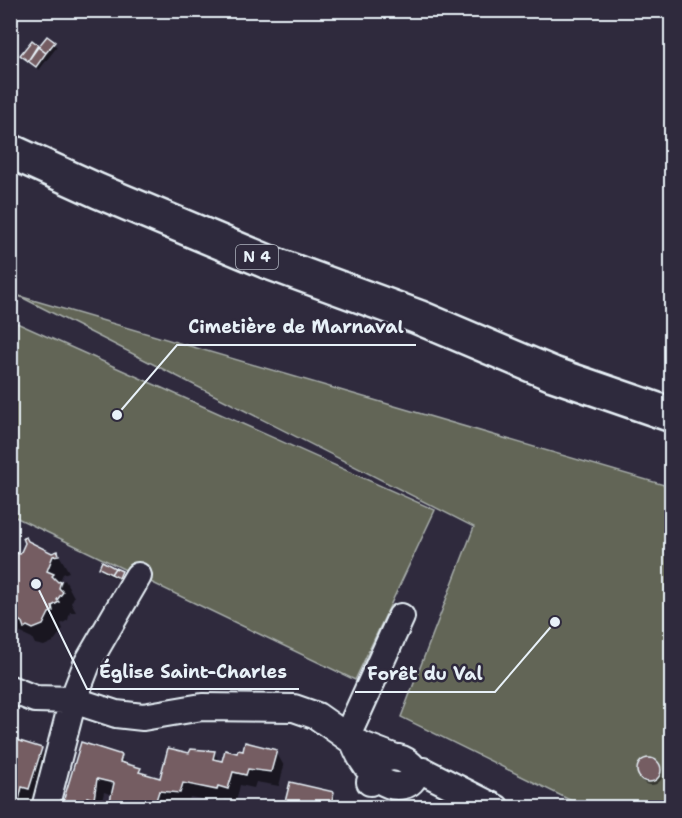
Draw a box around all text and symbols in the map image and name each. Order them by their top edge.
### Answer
road number: N 4 [236,245,278,269]
callout: Cimetière de Marnaval [177,309,416,345]
text: Cimetière de Marnaval [188,315,404,339]
callout: Église Saint-Charles [87,653,299,689]
callout: Forêt du Val [355,656,495,692]
text: Église Saint-Charles [99,658,287,684]
text: Forêt du Val [367,662,483,686]

